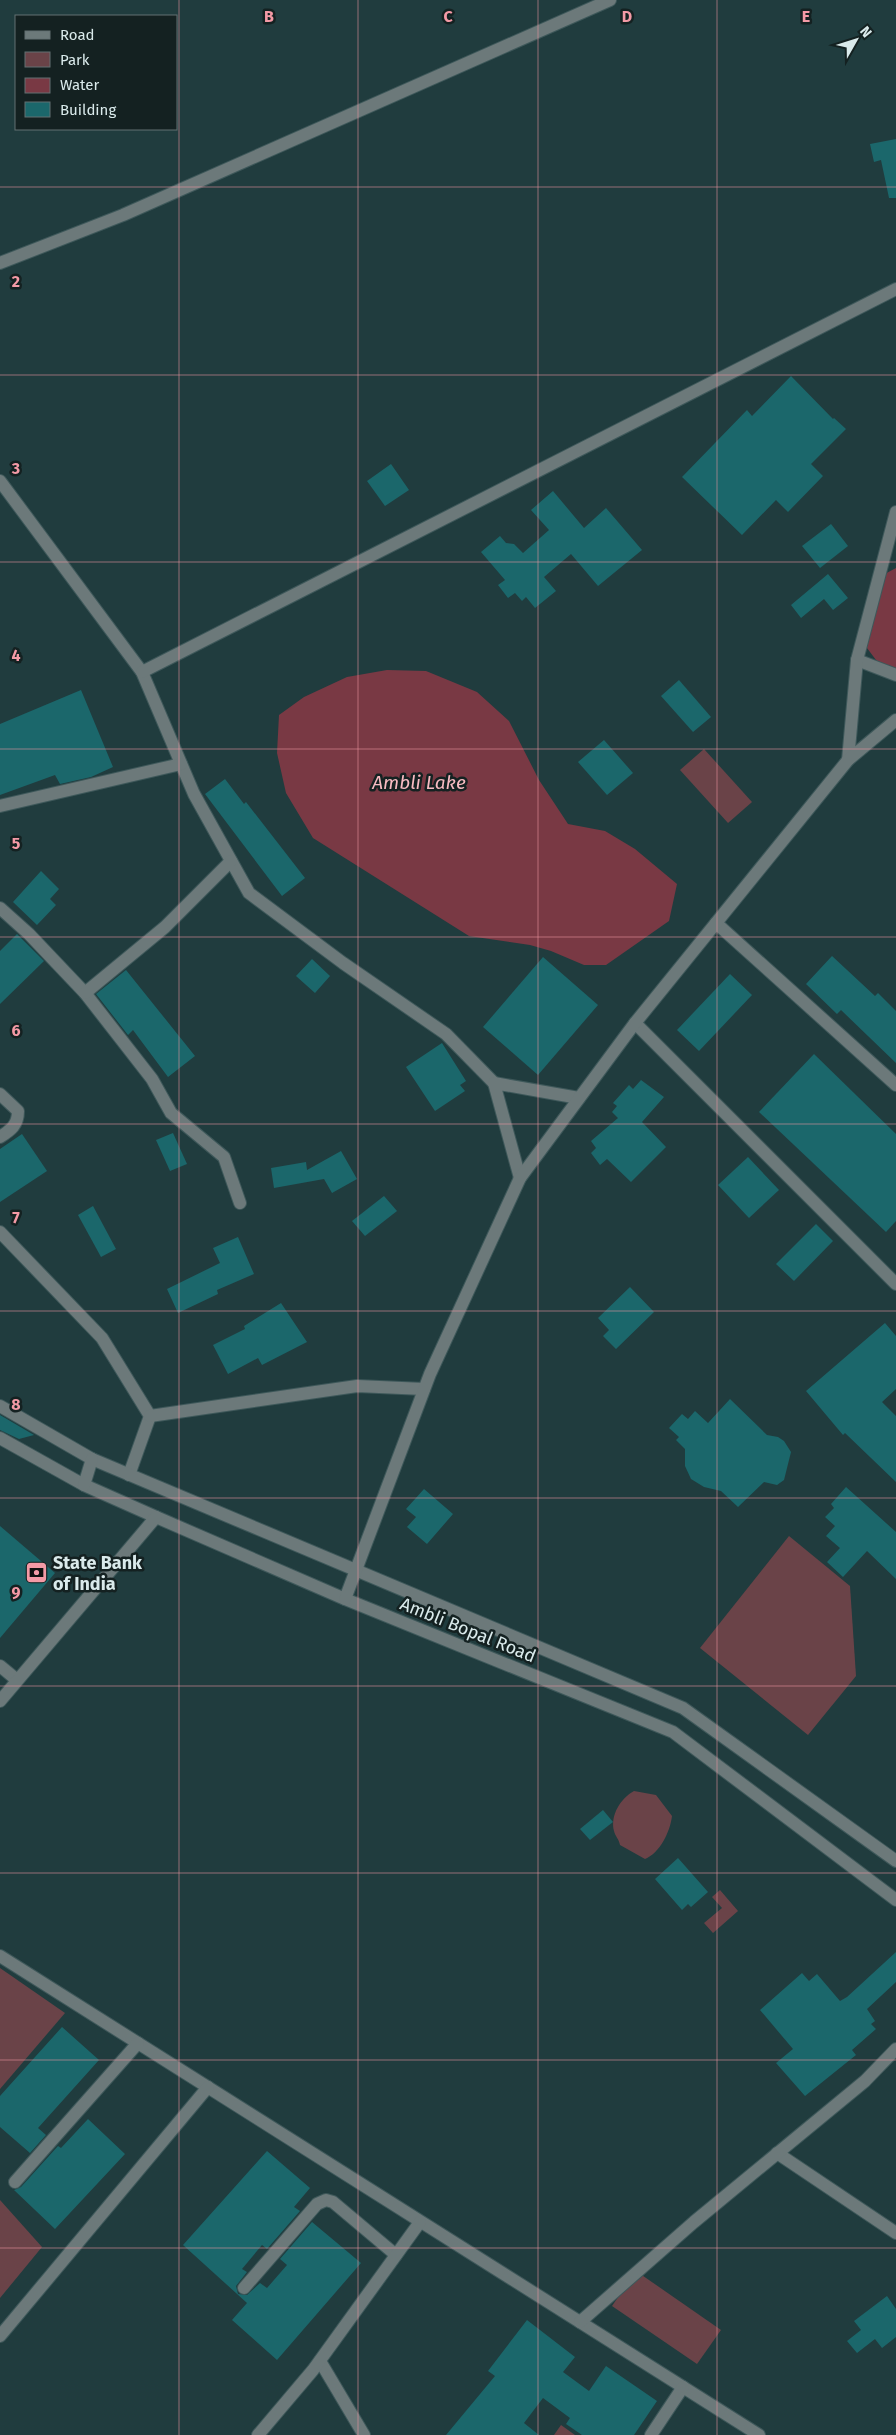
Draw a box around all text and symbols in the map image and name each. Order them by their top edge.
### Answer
text: B [264,7,274,26]
text: C [443,7,453,26]
text: D [622,7,632,26]
text: E [802,7,810,26]
legend [15,15,178,130]
north arrow [831,15,881,65]
text: N [856,23,875,41]
text: Road [60,26,95,44]
text: Park [60,51,90,69]
text: Water [60,76,99,94]
text: Building [60,101,116,119]
text: 2 [12,272,20,291]
text: 3 [11,459,20,478]
text: 4 [11,646,21,665]
water label: Ambli Lake [371,771,466,794]
text: 5 [12,834,21,853]
text: 6 [11,1021,21,1040]
text: 7 [12,1208,20,1227]
text: 8 [11,1395,21,1414]
place label: State Bank of India [53,1552,143,1595]
bank icon: State Bank of India [25,1561,49,1585]
text: 9 [12,1583,21,1602]
street label: Ambli Bopal Road [397,1593,539,1667]

